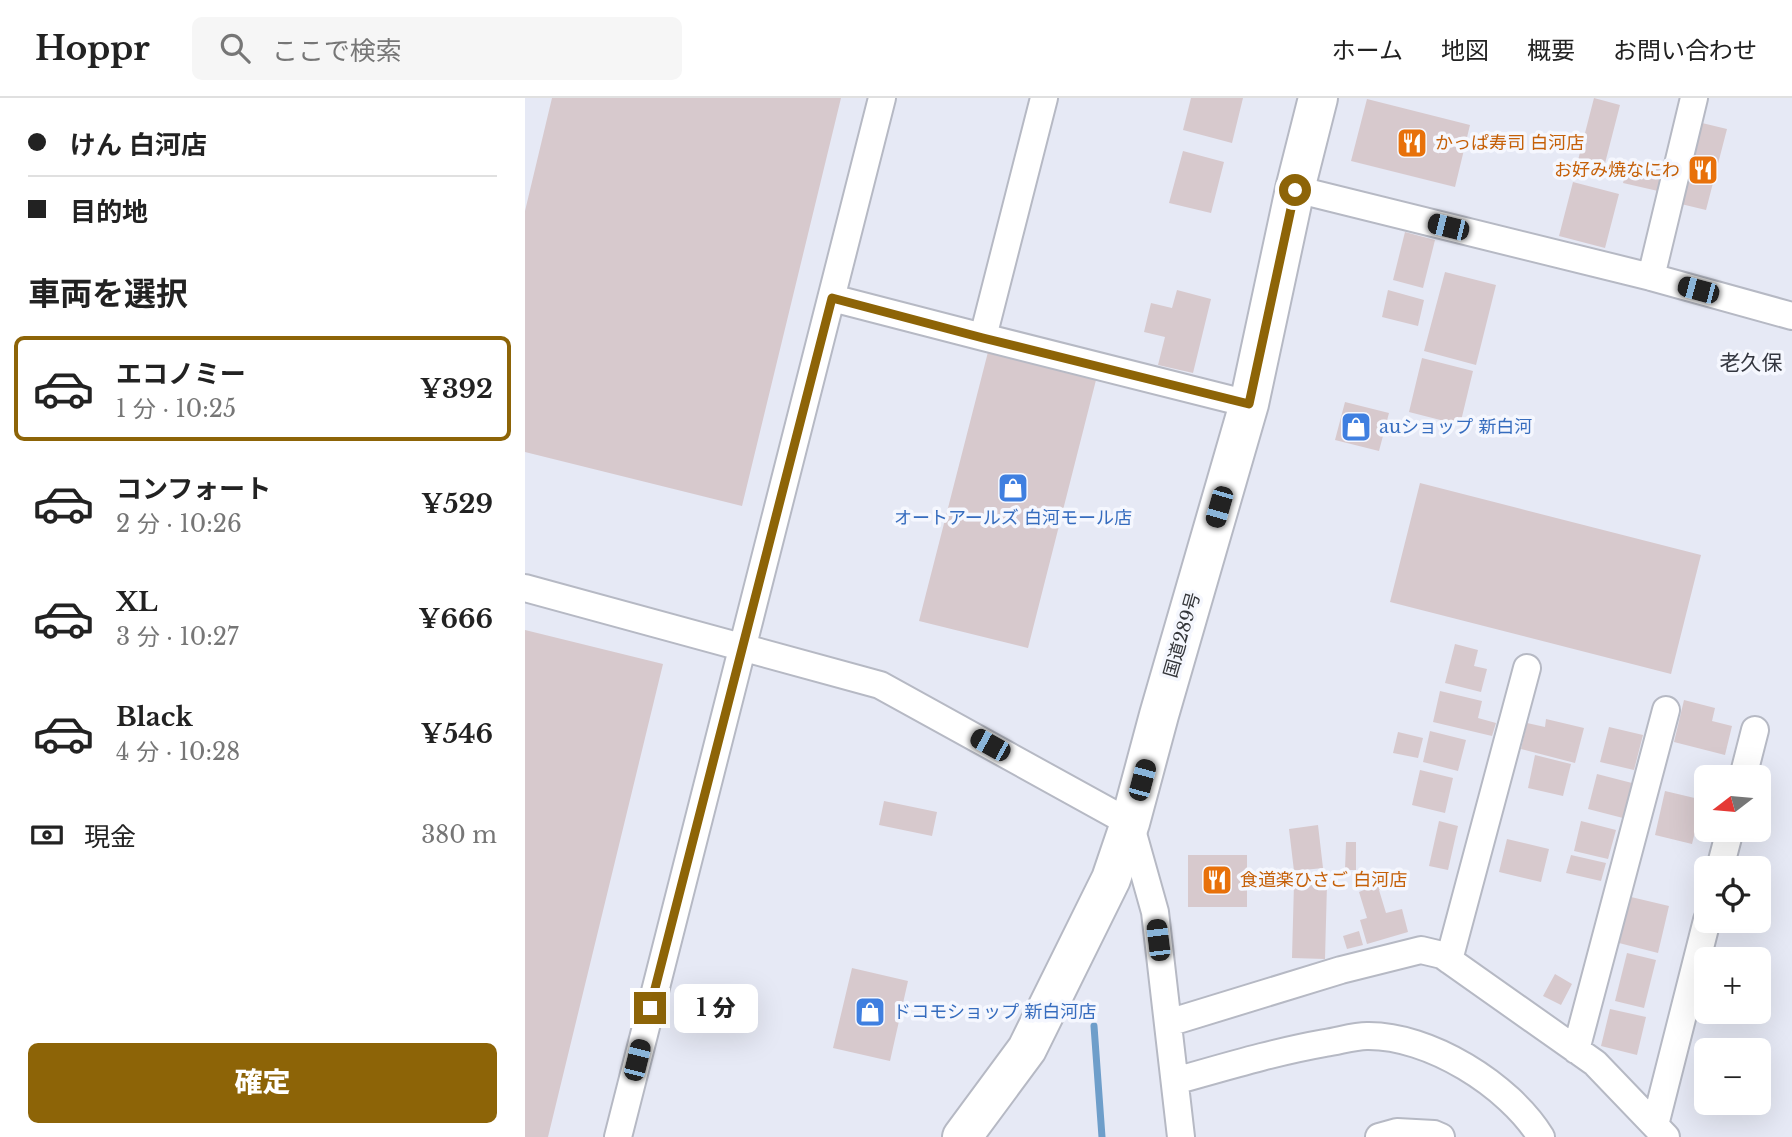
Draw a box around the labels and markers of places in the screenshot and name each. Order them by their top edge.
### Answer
restaurant icon: かっぱ寿司 白河店 [1395,126,1429,160]
place label: かっぱ寿司 白河店 [1435,132,1584,154]
restaurant icon: お好み焼なにわ [1686,153,1720,187]
place label: お好み焼なにわ [1554,159,1680,181]
shop icon: auショップ 新白河 [1339,410,1373,444]
place label: auショップ 新白河 [1379,416,1532,438]
shop icon: オートアールズ 白河モール店 [996,471,1030,505]
place label: オートアールズ 白河モール店 [894,507,1132,529]
restaurant icon: 食道楽ひさご 白河店 [1200,863,1234,897]
place label: 食道楽ひさご 白河店 [1240,869,1407,891]
shop icon: ドコモショップ 新白河店 [853,995,887,1029]
place label: ドコモショップ 新白河店 [893,1001,1096,1023]

